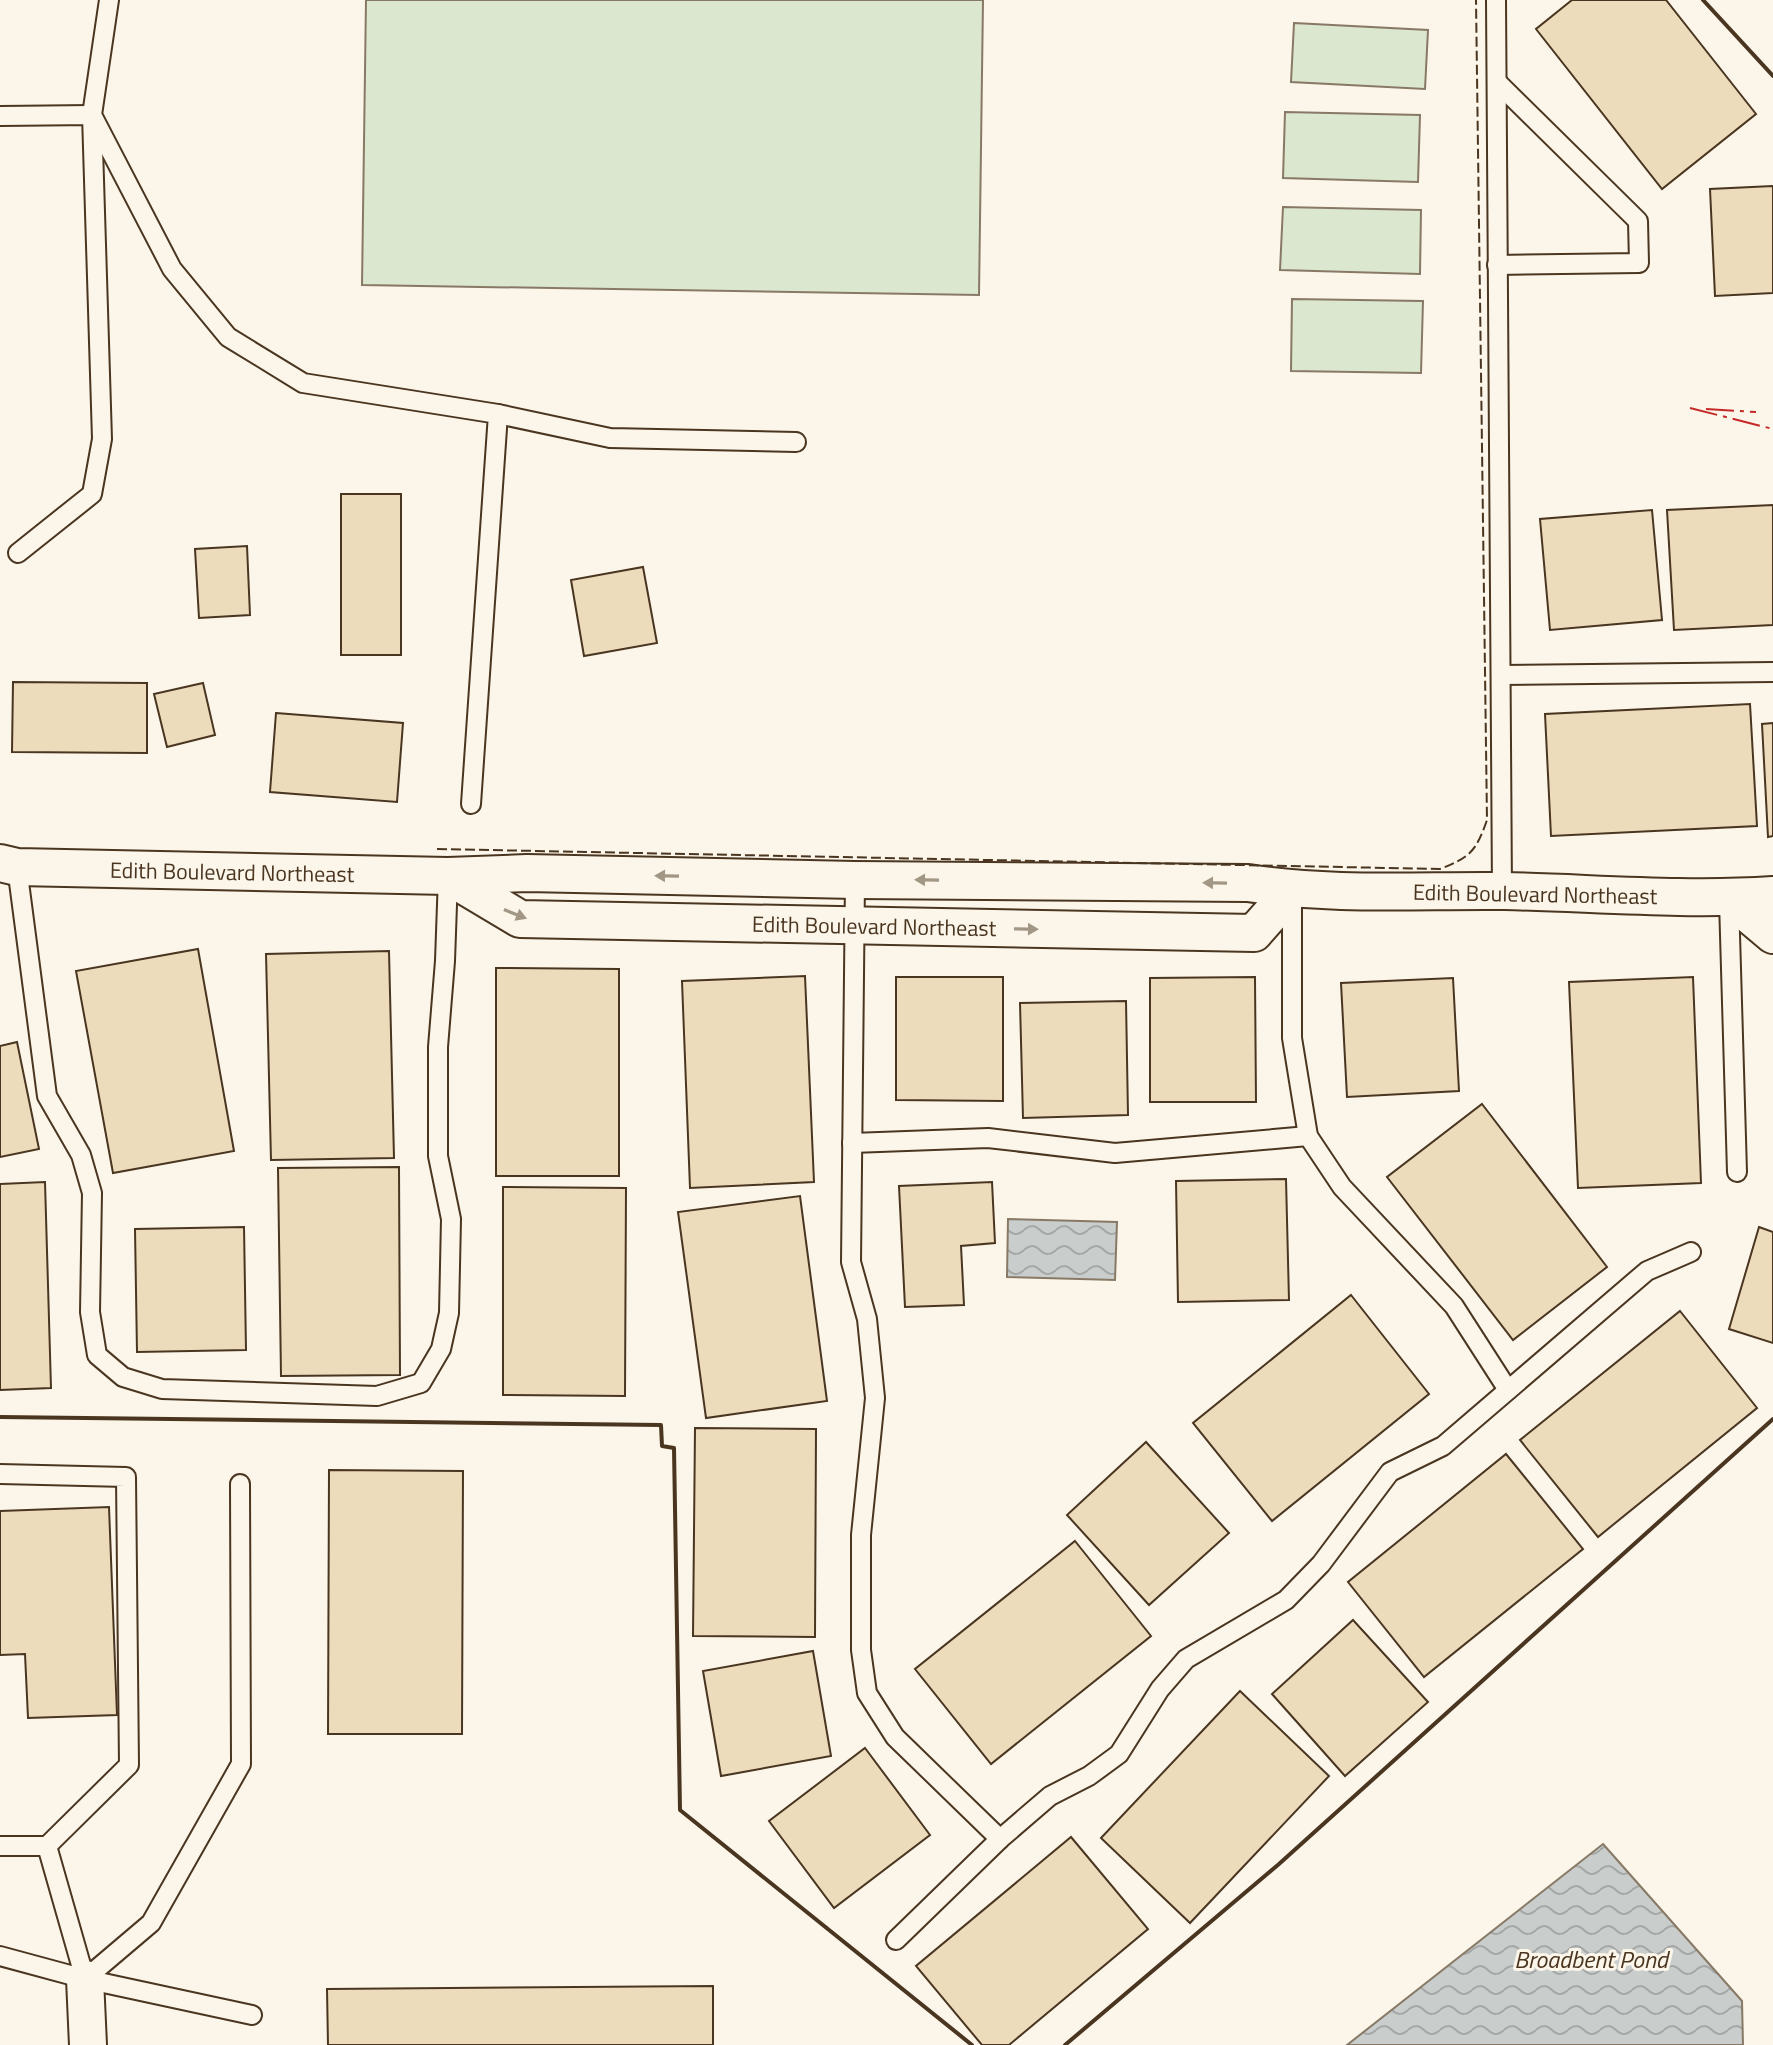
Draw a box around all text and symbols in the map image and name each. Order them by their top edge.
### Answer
street label: Edith Boulevard Northeast [109,853,355,891]
one-way arrow [654,869,679,882]
one-way arrow [914,874,939,887]
street label: Edith Boulevard Northeast [1412,875,1658,913]
one-way arrow [1202,877,1227,889]
street label: Edith Boulevard Northeast [751,907,997,945]
one-way arrow [504,908,528,921]
one-way arrow [1014,922,1039,935]
water label: Broadbent Pond [1514,1941,1671,1977]

